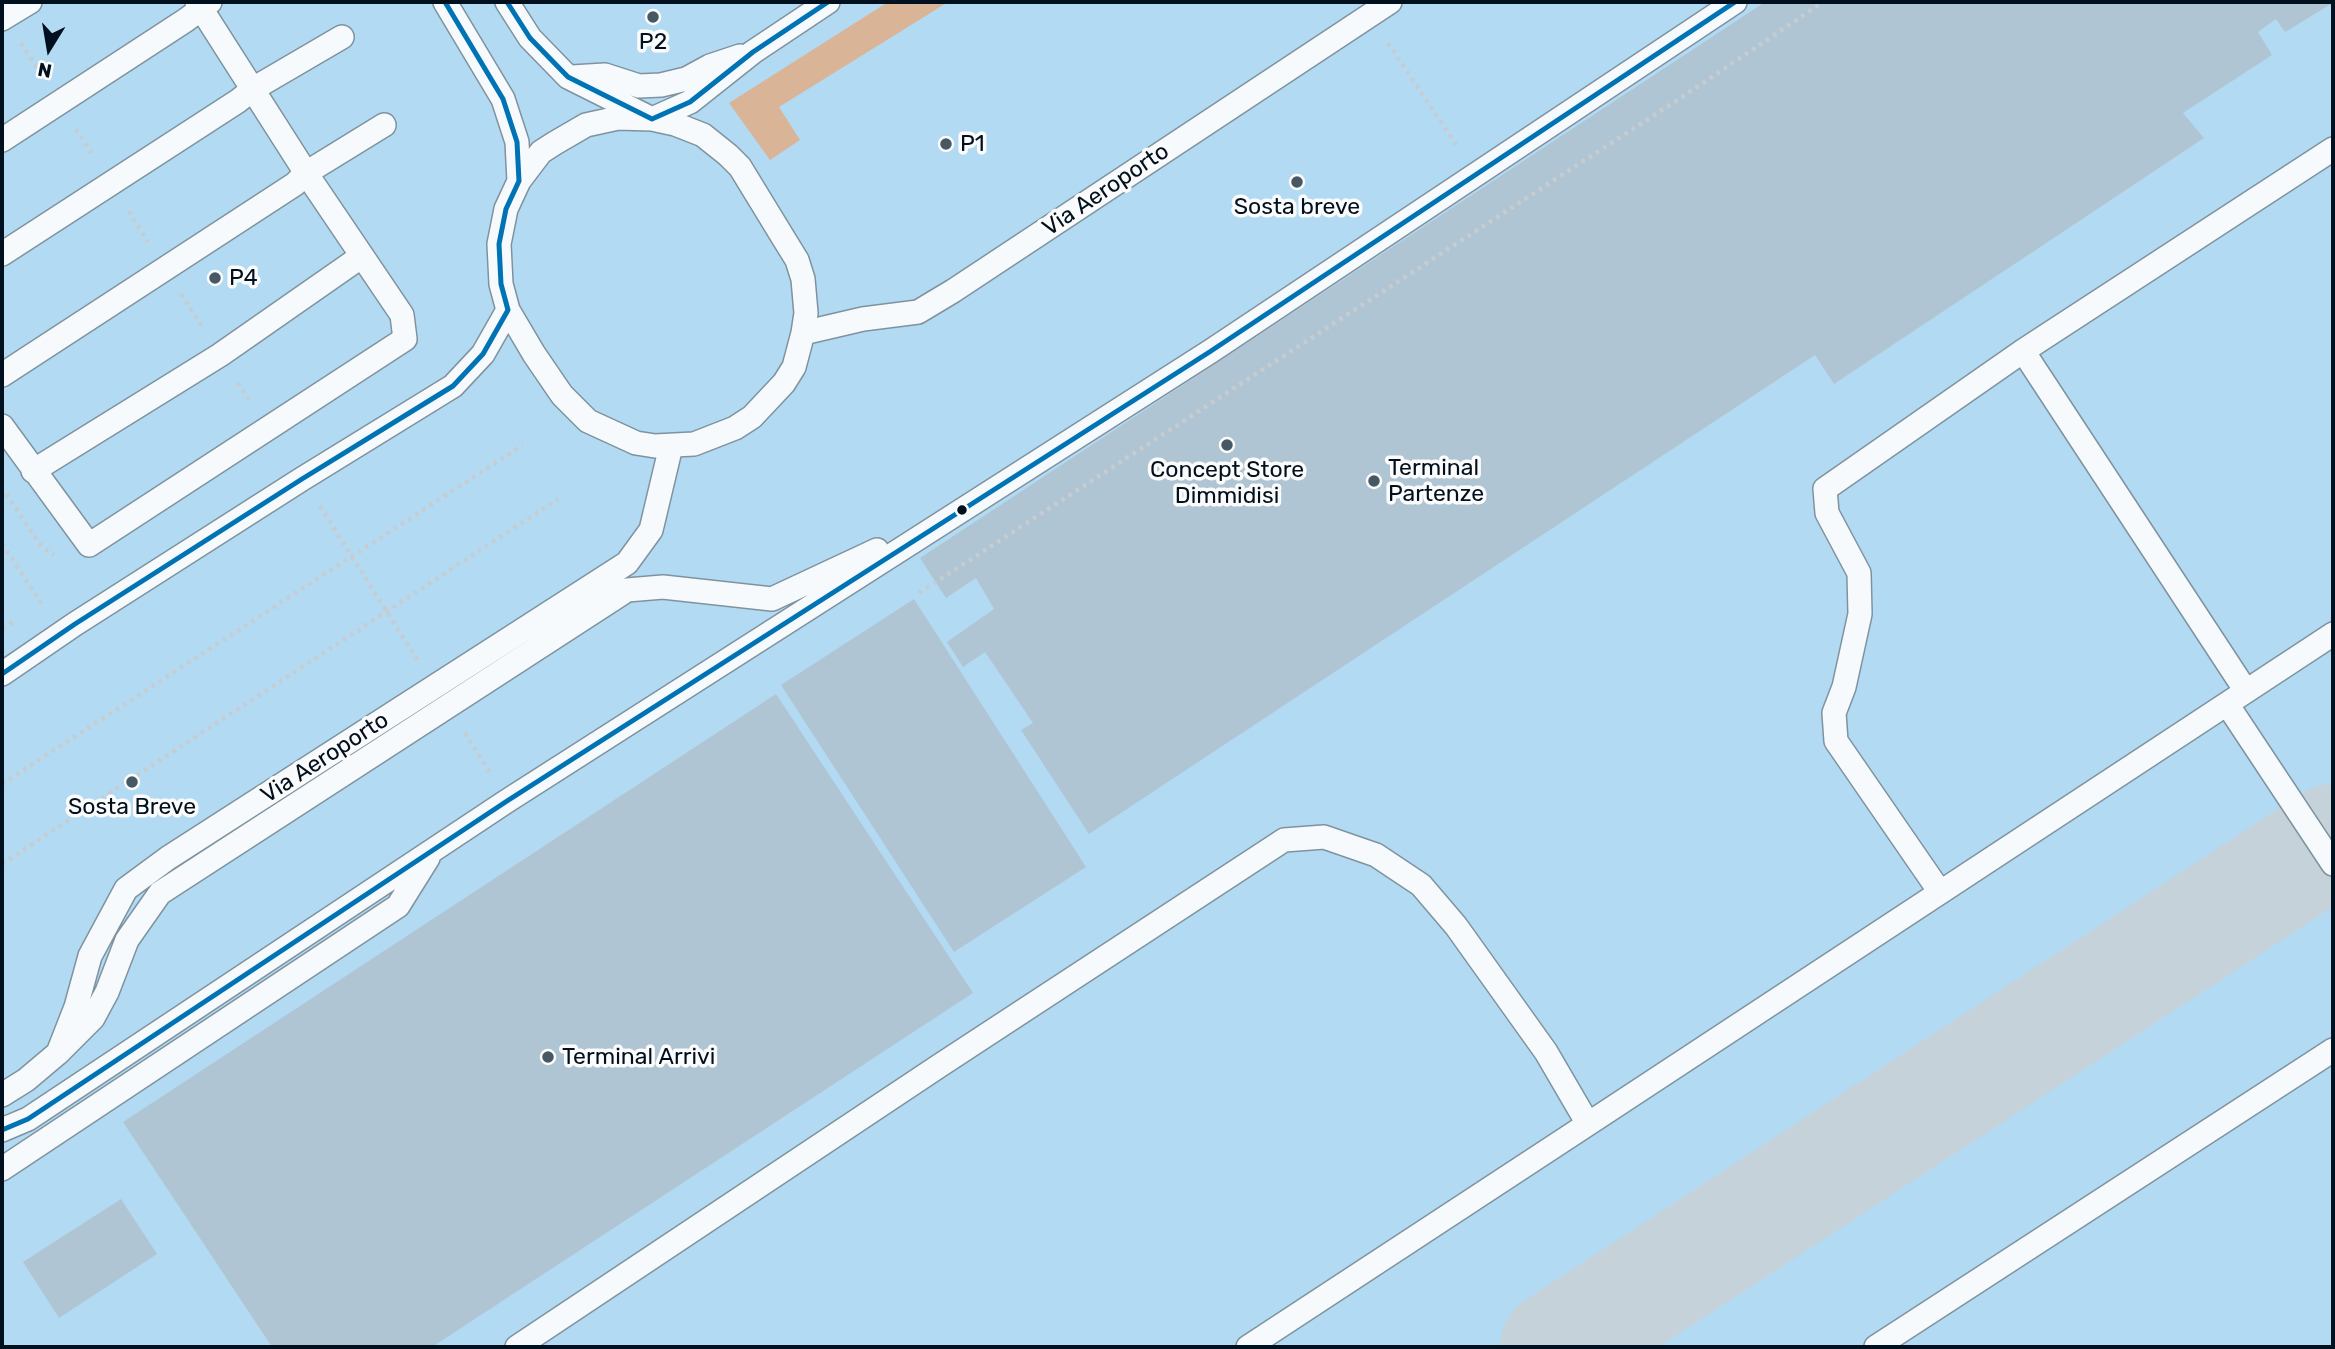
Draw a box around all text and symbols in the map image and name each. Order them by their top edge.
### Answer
marker: P2 [645,9,661,25]
north arrow [14,14,84,84]
place label: P2 [639,28,667,56]
text: N [36,58,54,83]
place label: P1 [960,130,985,158]
marker: P1 [938,136,954,152]
street label: Via Aeroporto [1038,138,1174,242]
marker: Sosta breve [1289,174,1305,190]
place label: Sosta breve [1234,193,1360,221]
place label: P4 [229,264,258,292]
marker: P4 [207,270,223,286]
marker: Concept Store Dimmidisi [1219,437,1235,453]
place label: Terminal Partenze [1388,454,1484,508]
place label: Concept Store Dimmidisi [1150,456,1304,510]
marker: Terminal Partenze [1366,473,1382,489]
unlabelled marker [955,503,969,517]
street label: Via Aeroporto [256,707,394,809]
marker: Sosta Breve [124,774,140,790]
place label: Sosta Breve [68,793,196,821]
place label: Terminal Arrivi [562,1043,715,1071]
marker: Terminal Arrivi [540,1049,556,1065]

